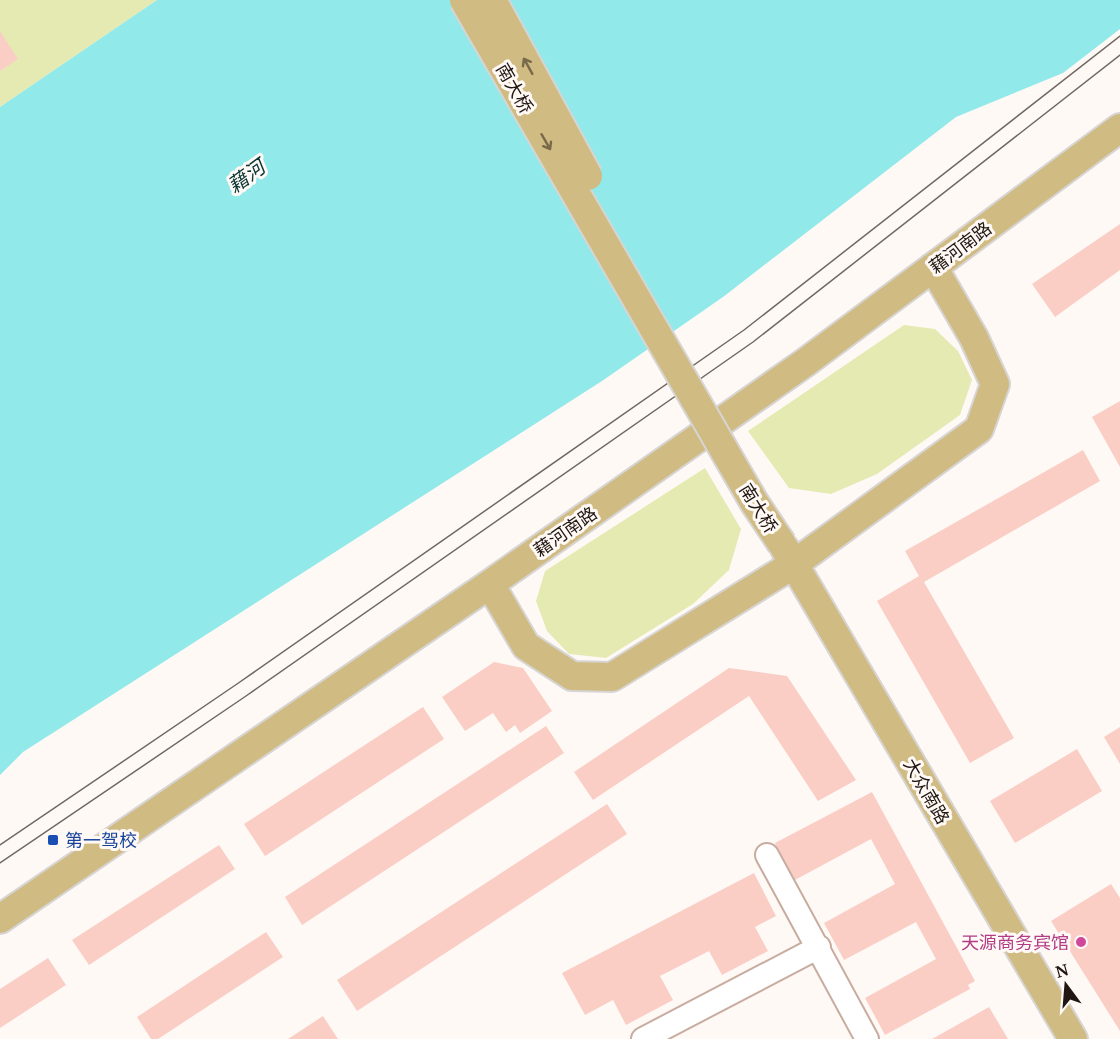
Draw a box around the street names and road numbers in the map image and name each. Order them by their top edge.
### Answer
street label: 南大桥 [491,59,539,117]
street label: 藉河南路 [924,216,996,278]
street label: 南大桥 [735,479,783,537]
street label: 藉河南路 [529,501,601,561]
street label: 大众南路 [899,754,955,828]

